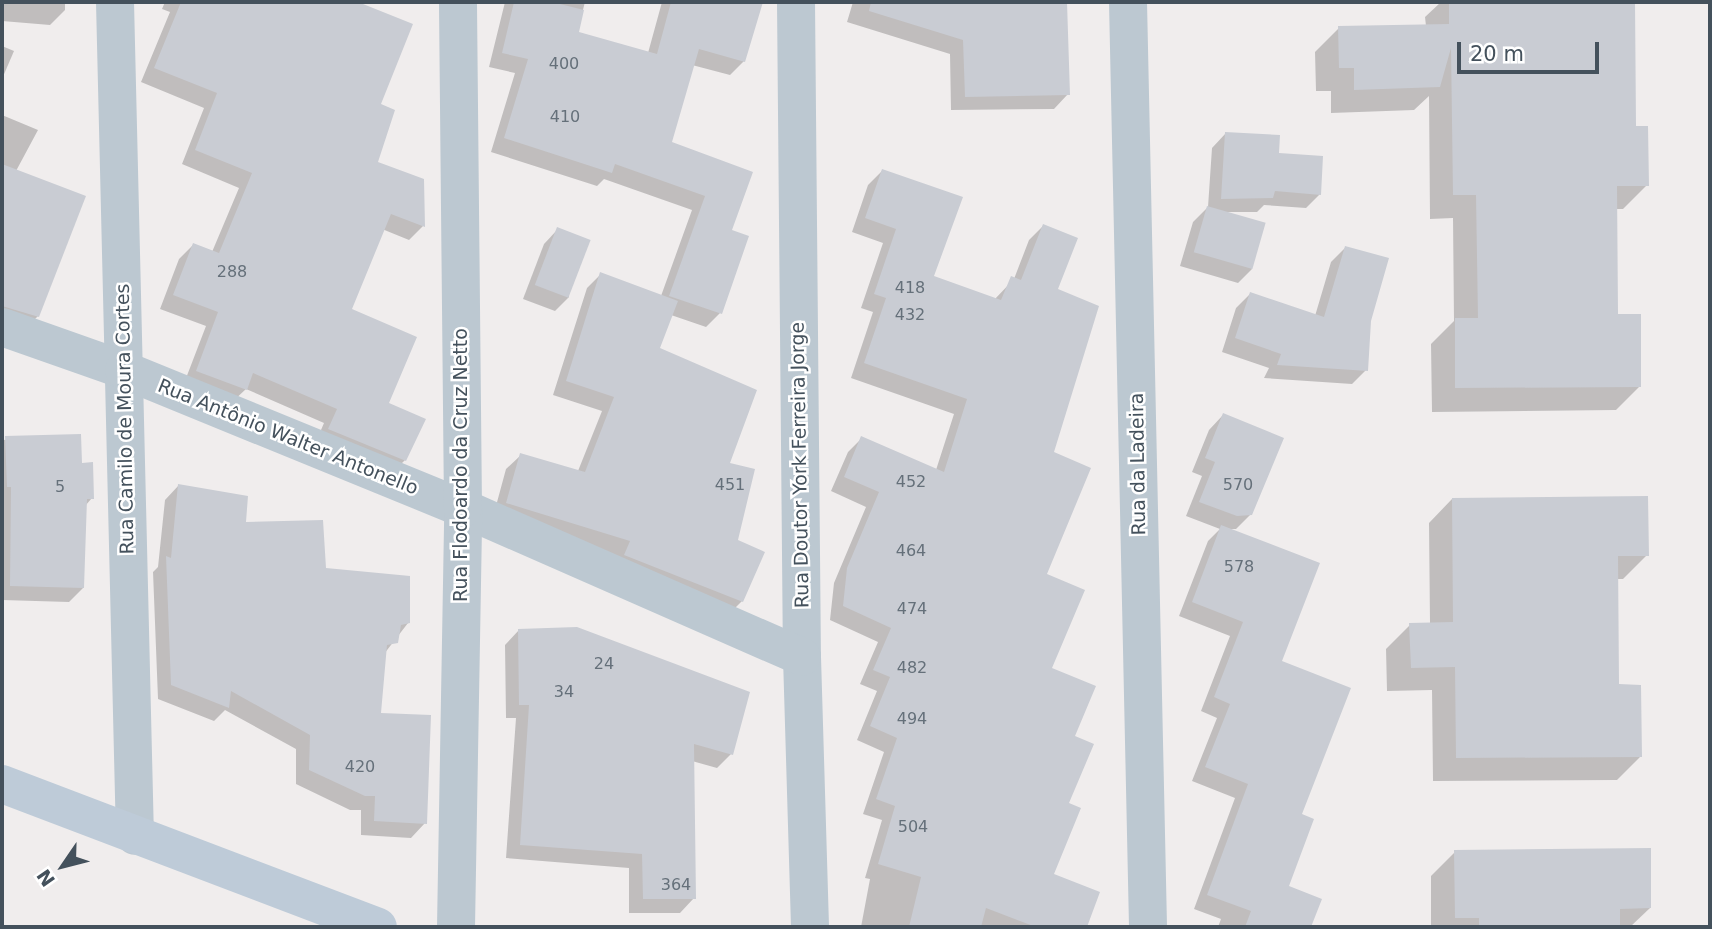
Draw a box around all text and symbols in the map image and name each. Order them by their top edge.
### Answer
scale bar [1460,28,1602,72]
text: 20 m [1470,42,1524,66]
house number: 400 [549,54,579,74]
house number: 410 [550,107,580,127]
house number: 288 [217,262,247,282]
house number: 418 [895,278,925,298]
street label: Rua Camilo de Moura Cortes [111,283,139,555]
house number: 432 [895,305,925,325]
street label: Rua Doutor York Ferreira Jorge [786,322,814,608]
street label: Rua Flodoardo da Cruz Netto [450,328,472,602]
street label: Rua Antônio Walter Antonello [155,374,421,500]
street label: Rua da Ladeira [1125,393,1151,535]
house number: 452 [896,472,926,492]
house number: 451 [715,475,745,495]
house number: 570 [1223,475,1253,495]
house number: 5 [55,477,65,497]
house number: 464 [896,541,926,561]
house number: 578 [1224,557,1254,577]
house number: 474 [897,599,927,619]
house number: 24 [594,654,614,674]
house number: 482 [897,658,927,678]
house number: 34 [554,682,574,702]
house number: 494 [897,709,927,729]
house number: 420 [345,757,375,777]
house number: 504 [898,817,928,837]
north arrow [28,831,98,901]
text: N [32,865,59,891]
house number: 364 [661,875,691,895]

